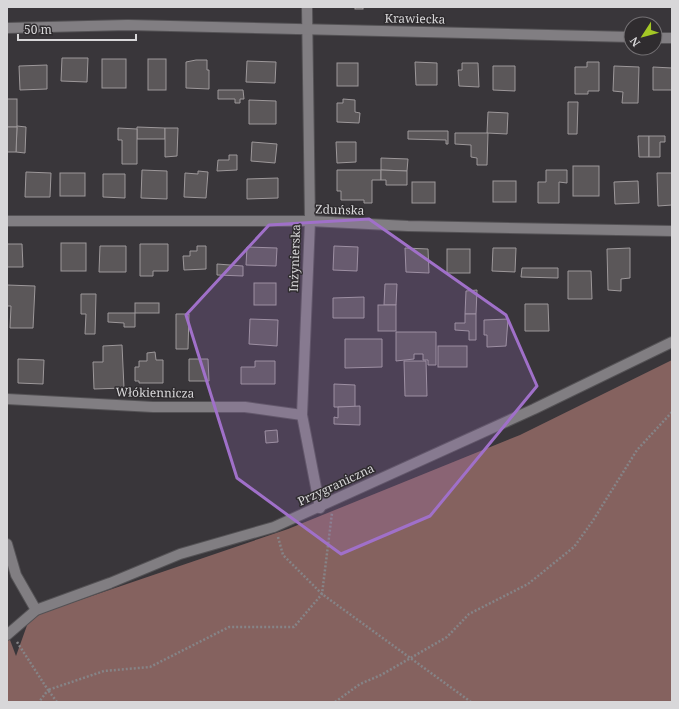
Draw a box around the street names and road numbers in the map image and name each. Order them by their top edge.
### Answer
street label: Krawiecka [384,9,446,28]
street label: Zduńska [315,200,365,219]
street label: Inżynierska [285,224,304,292]
street label: Włókiennicza [115,383,195,402]
street label: Przygraniczna [295,459,377,510]

